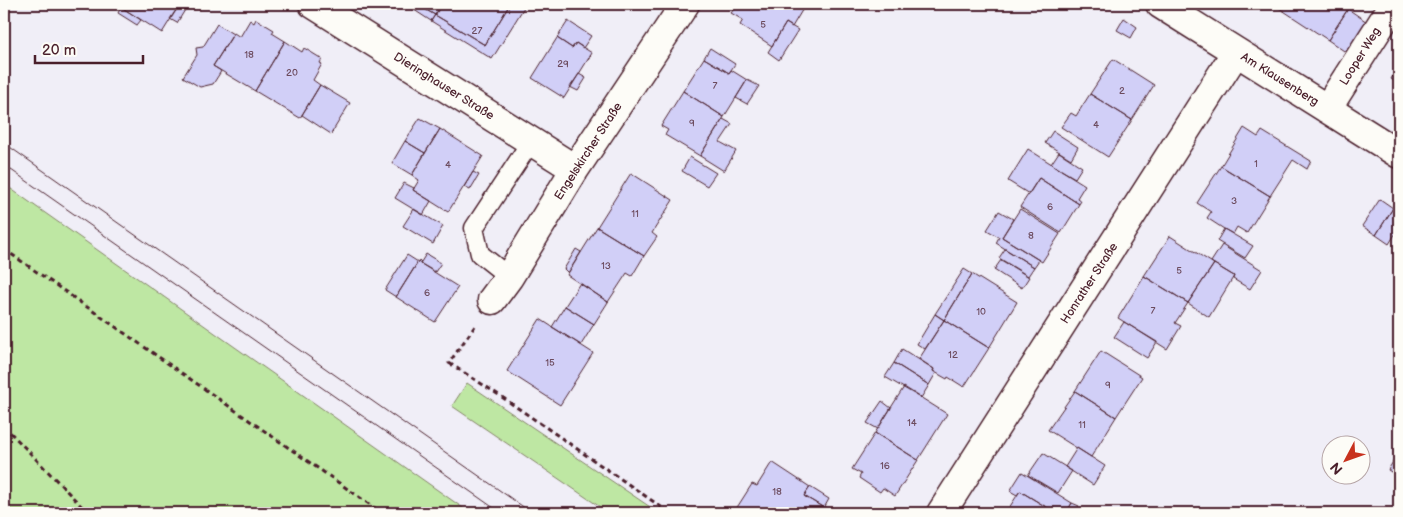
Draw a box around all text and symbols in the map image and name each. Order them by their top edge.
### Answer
house number: 5 [760,19,766,31]
street label: Looper Weg [1337,24,1384,88]
house number: 27 [472,25,482,37]
scale bar [35,32,142,64]
text: 20 m [42,41,76,60]
house number: 18 [244,49,254,61]
street label: Dieringhauser Straße [391,49,497,123]
street label: Am Klausenberg [1238,49,1322,109]
house number: 29 [557,58,569,70]
house number: 20 [286,67,298,79]
house number: 7 [713,80,718,92]
house number: 2 [1119,85,1125,97]
street label: Engelskircher Straße [551,100,626,203]
house number: 9 [689,117,695,129]
house number: 4 [1093,119,1099,131]
house number: 1 [1254,158,1258,170]
house number: 4 [445,159,451,171]
house number: 3 [1231,195,1237,207]
house number: 6 [1047,201,1053,213]
house number: 11 [631,208,639,220]
house number: 8 [1028,230,1034,242]
street label: Honrather Straße [1058,240,1121,327]
house number: 13 [601,260,611,272]
house number: 5 [1176,265,1182,277]
house number: 6 [424,287,430,299]
house number: 7 [1151,305,1156,317]
house number: 10 [976,306,986,318]
house number: 12 [948,349,958,361]
house number: 15 [545,357,555,369]
house number: 9 [1105,379,1111,391]
house number: 14 [907,417,917,429]
house number: 11 [1078,419,1086,431]
north arrow [1320,434,1370,484]
text: N [1327,459,1346,478]
house number: 16 [880,460,890,472]
house number: 18 [772,486,782,498]

